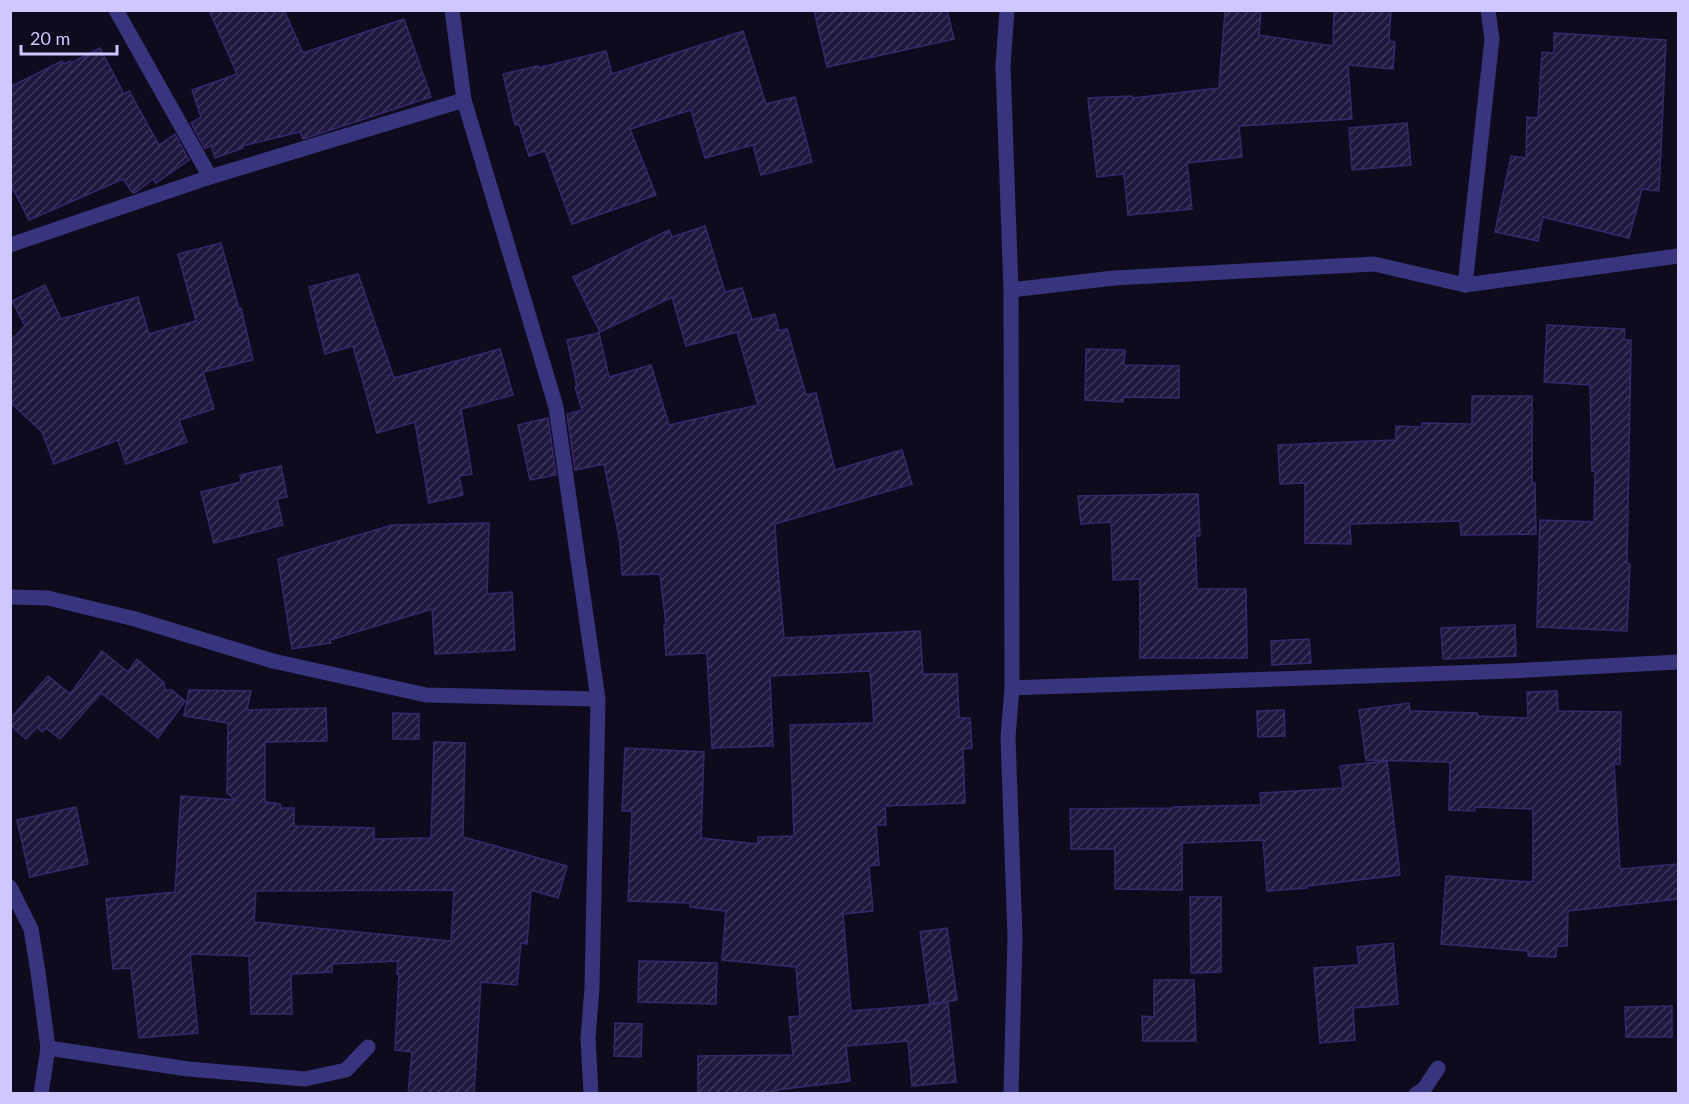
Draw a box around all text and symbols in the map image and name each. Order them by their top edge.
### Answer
scale bar [21,18,117,56]
text: 20 m [30,27,70,49]

